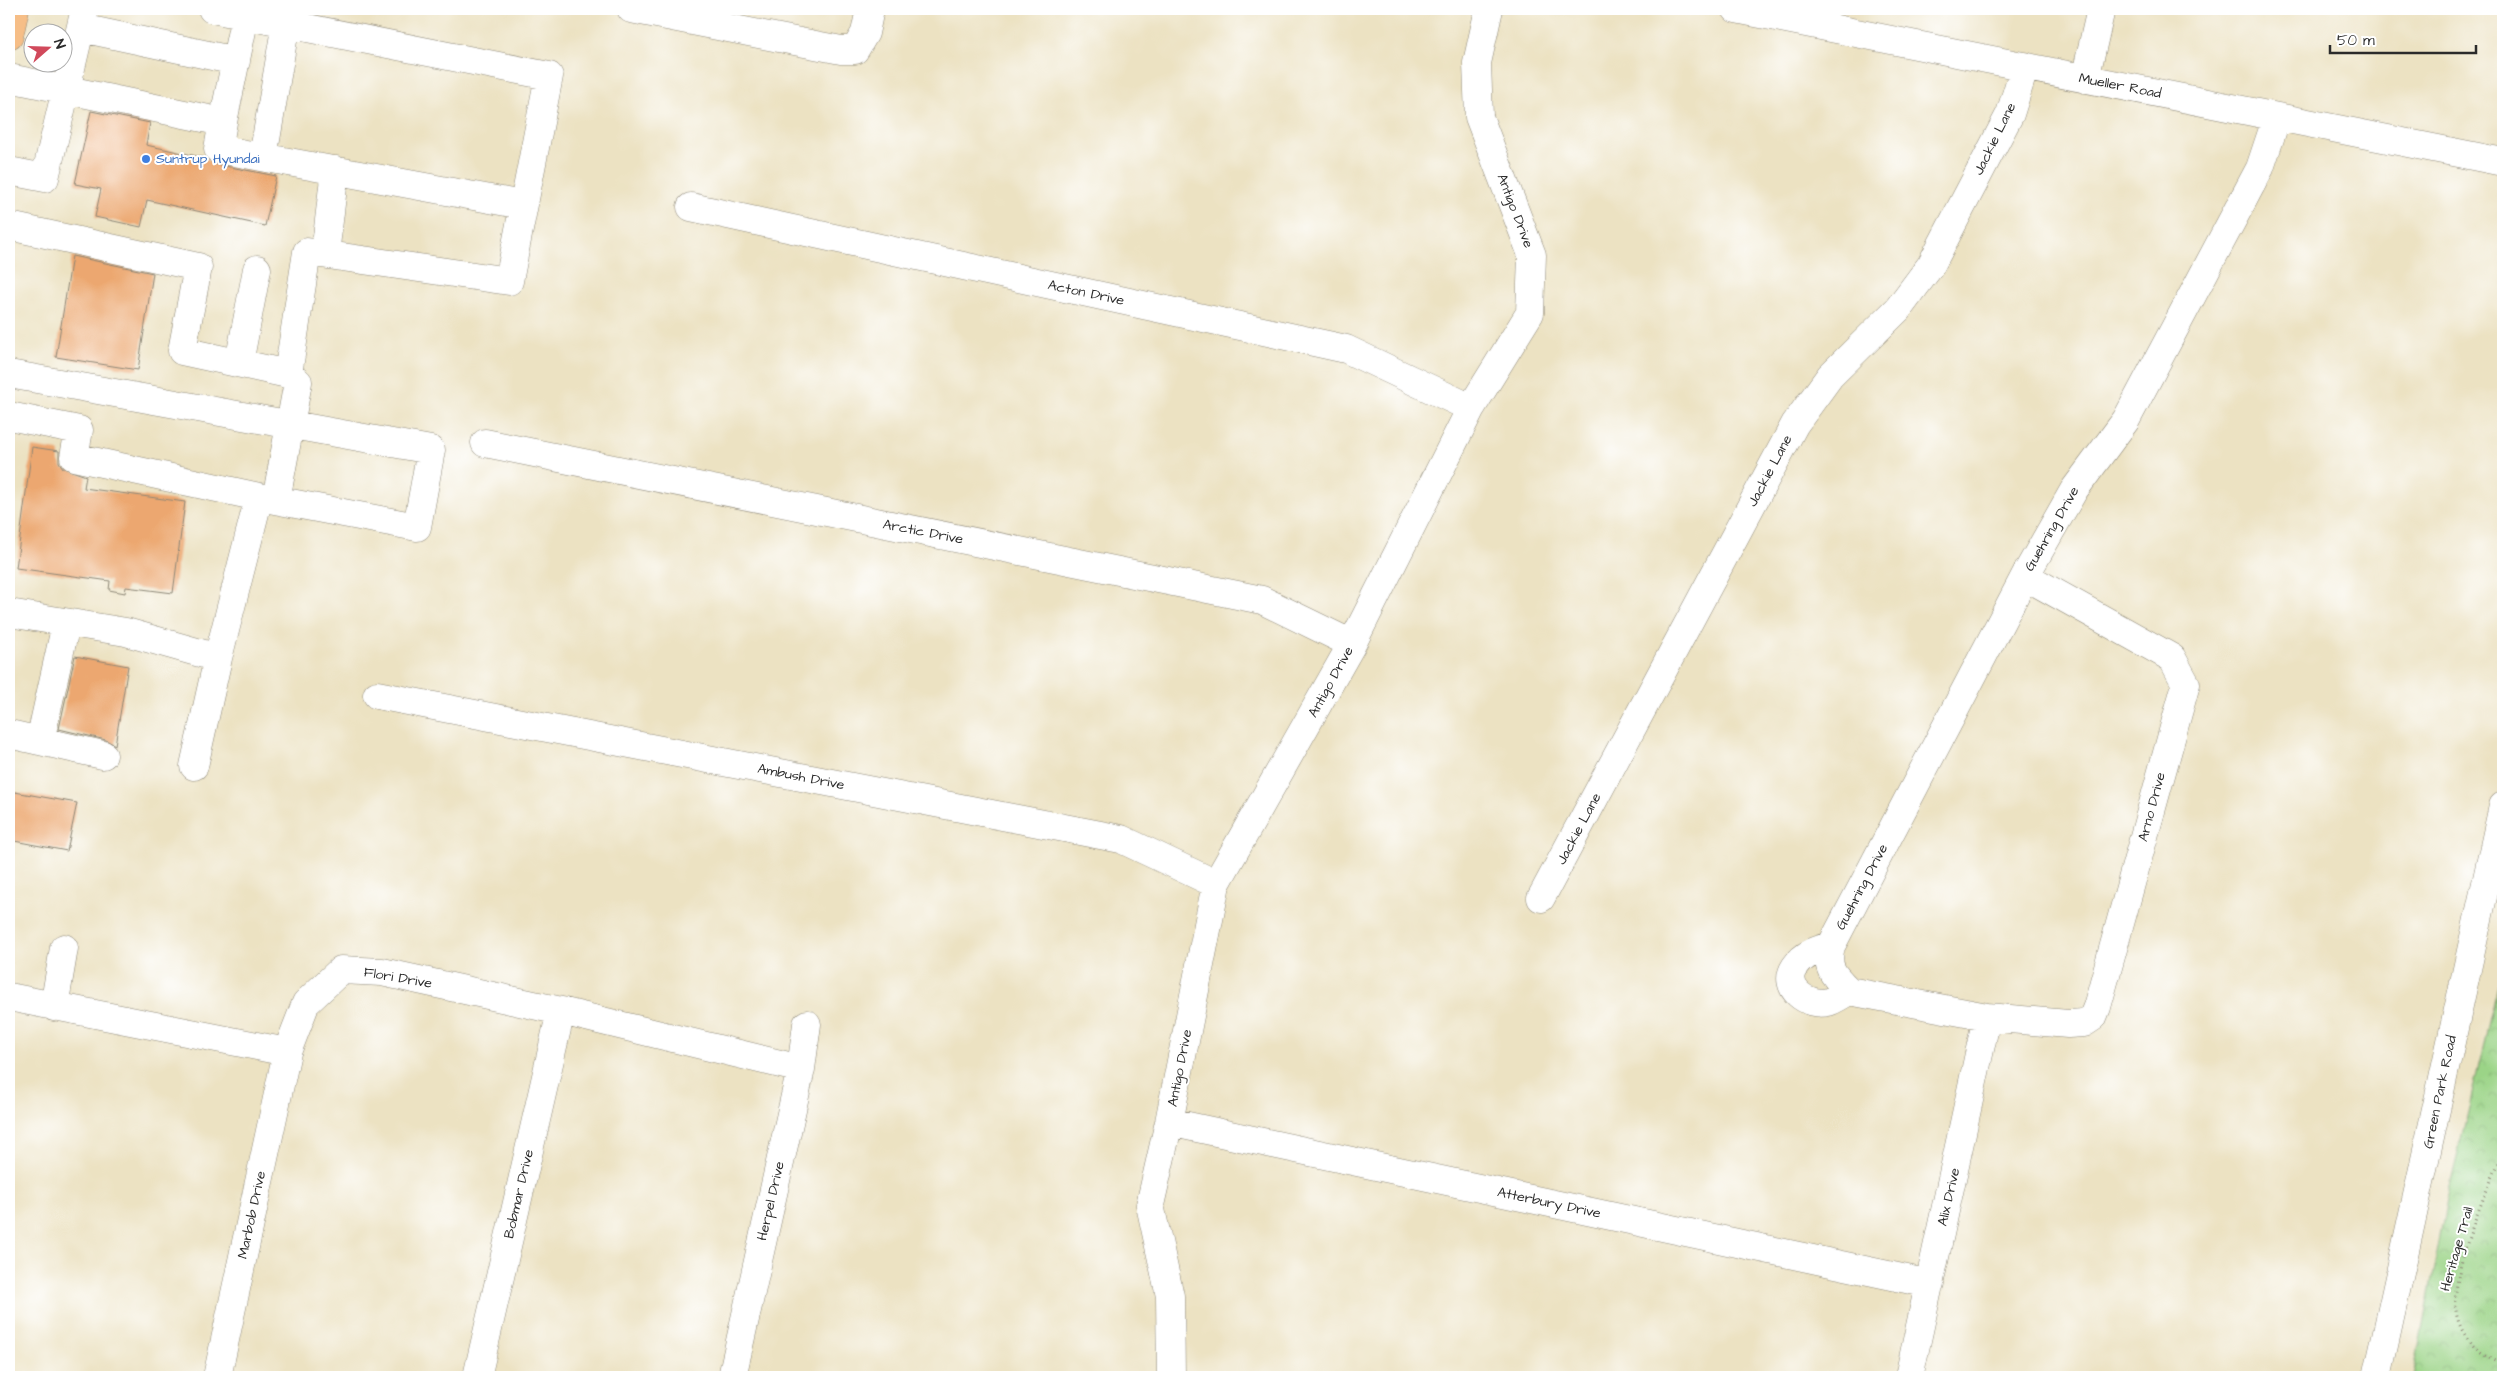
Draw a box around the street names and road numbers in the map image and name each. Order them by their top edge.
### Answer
street label: Mueller Road [2077,68,2163,104]
street label: Jackie Lane [1969,99,2021,179]
street label: Antigo Drive [1492,171,1539,251]
street label: Acton Drive [1046,275,1127,311]
street label: Jackie Lane [1743,431,1797,510]
street label: Guehring Drive [2020,483,2085,575]
street label: Arctic Drive [881,514,965,550]
street label: Antigo Drive [1303,643,1359,721]
street label: Ambush Drive [756,759,847,795]
street label: Arno Drive [2133,770,2171,844]
street label: Jackie Lane [1552,789,1606,868]
street label: Guehring Drive [1831,840,1893,934]
street label: Flori Drive [362,962,434,994]
street label: Antigo Drive [1163,1027,1197,1108]
street label: Green Park Road [2418,1034,2462,1150]
street label: Bobmar Drive [499,1147,539,1240]
street label: Herpel Drive [752,1159,790,1243]
street label: Alix Drive [1933,1165,1966,1228]
street label: Marbob Drive [233,1169,271,1261]
street label: Atterbury Drive [1495,1182,1603,1224]
street label: Heritage Trail [2435,1204,2479,1294]

